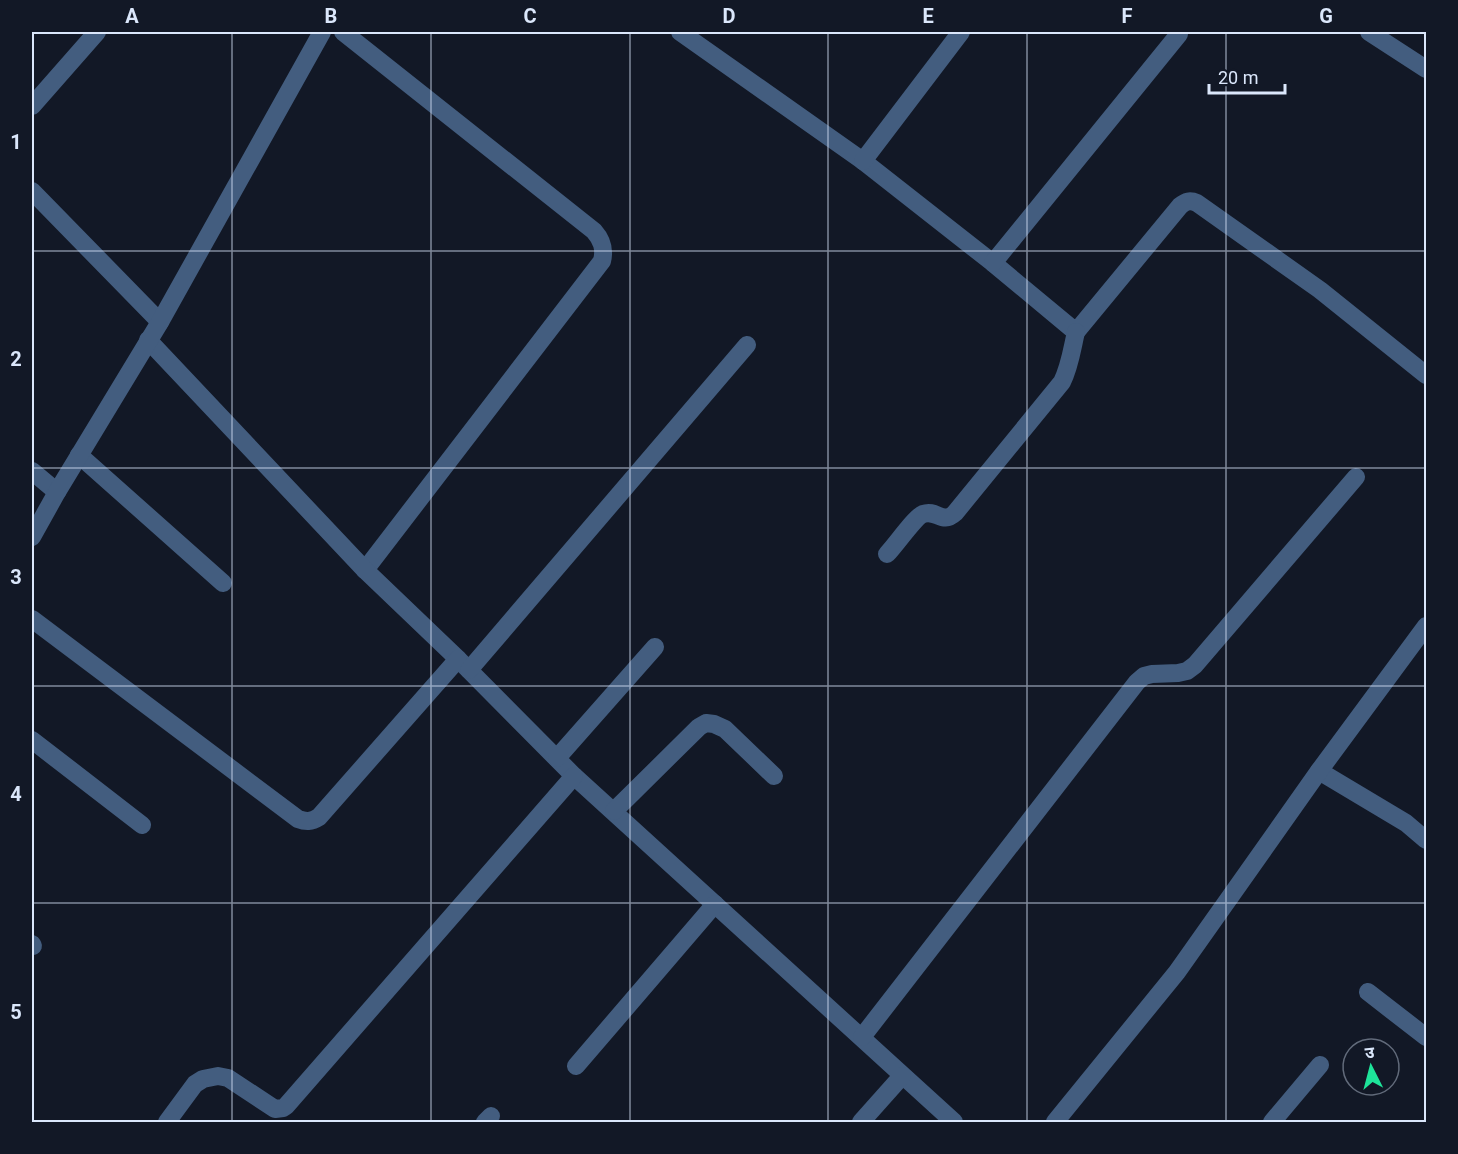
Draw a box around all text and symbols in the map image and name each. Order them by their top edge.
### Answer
text: A [125,4,139,28]
text: B [325,4,337,28]
text: C [523,4,537,28]
text: D [723,4,736,28]
text: E [922,4,934,28]
text: F [1122,4,1133,28]
text: G [1319,4,1333,28]
scale bar [1209,57,1286,95]
text: 20 m [1218,67,1258,88]
text: 1 [10,130,22,154]
text: 2 [10,347,22,371]
text: 3 [10,565,22,589]
text: 4 [10,782,22,806]
text: 5 [10,1000,22,1024]
north arrow [1341,1037,1401,1097]
text: उ [1364,1043,1376,1063]

